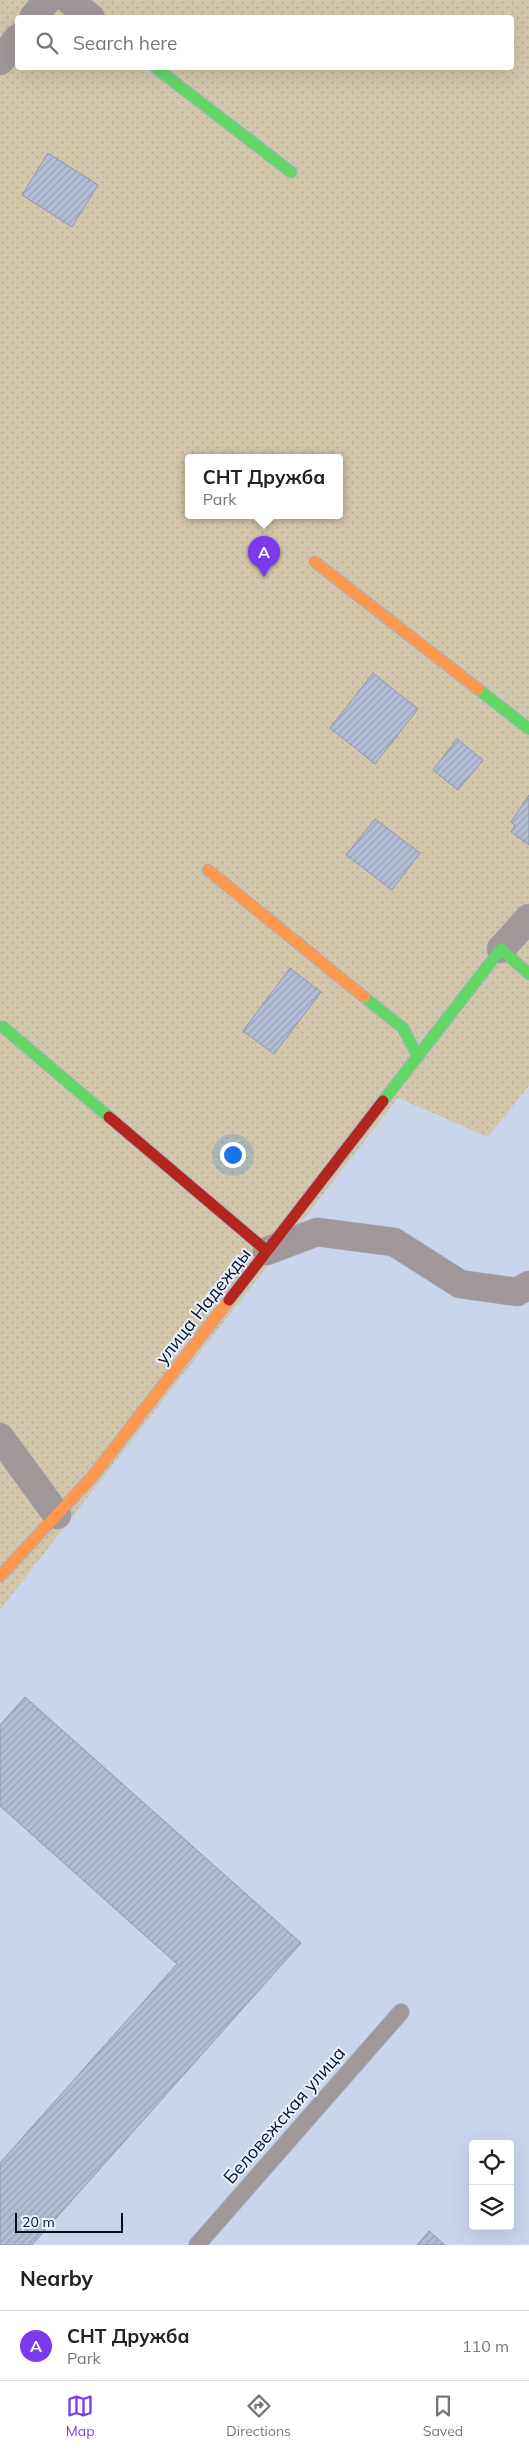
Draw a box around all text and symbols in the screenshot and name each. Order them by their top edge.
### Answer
search box [15,15,514,70]
icon: search [33,29,61,57]
text: Search here [73,31,177,55]
popup [185,454,343,519]
text: СНТ Дружба [203,465,325,489]
text: Park [203,489,236,509]
pin: A [248,536,280,577]
your location [220,1142,246,1168]
street label: улица Надежды [150,1243,256,1369]
street label: Беловежская улица [218,2042,350,2188]
map controls [469,2140,514,2230]
button: locate [469,2140,514,2185]
button: layers [469,2185,514,2230]
scale bar [15,2210,122,2233]
text: 20 m [22,2213,55,2231]
text: Nearby [20,2265,93,2291]
text: СНТ Дружба [67,2324,190,2348]
text: A [30,2336,42,2356]
text: 110 m [462,2336,509,2356]
text: Park [67,2348,101,2368]
tab: Map [66,2392,95,2440]
tab: Directions [226,2392,291,2440]
tab: Saved [423,2392,463,2440]

